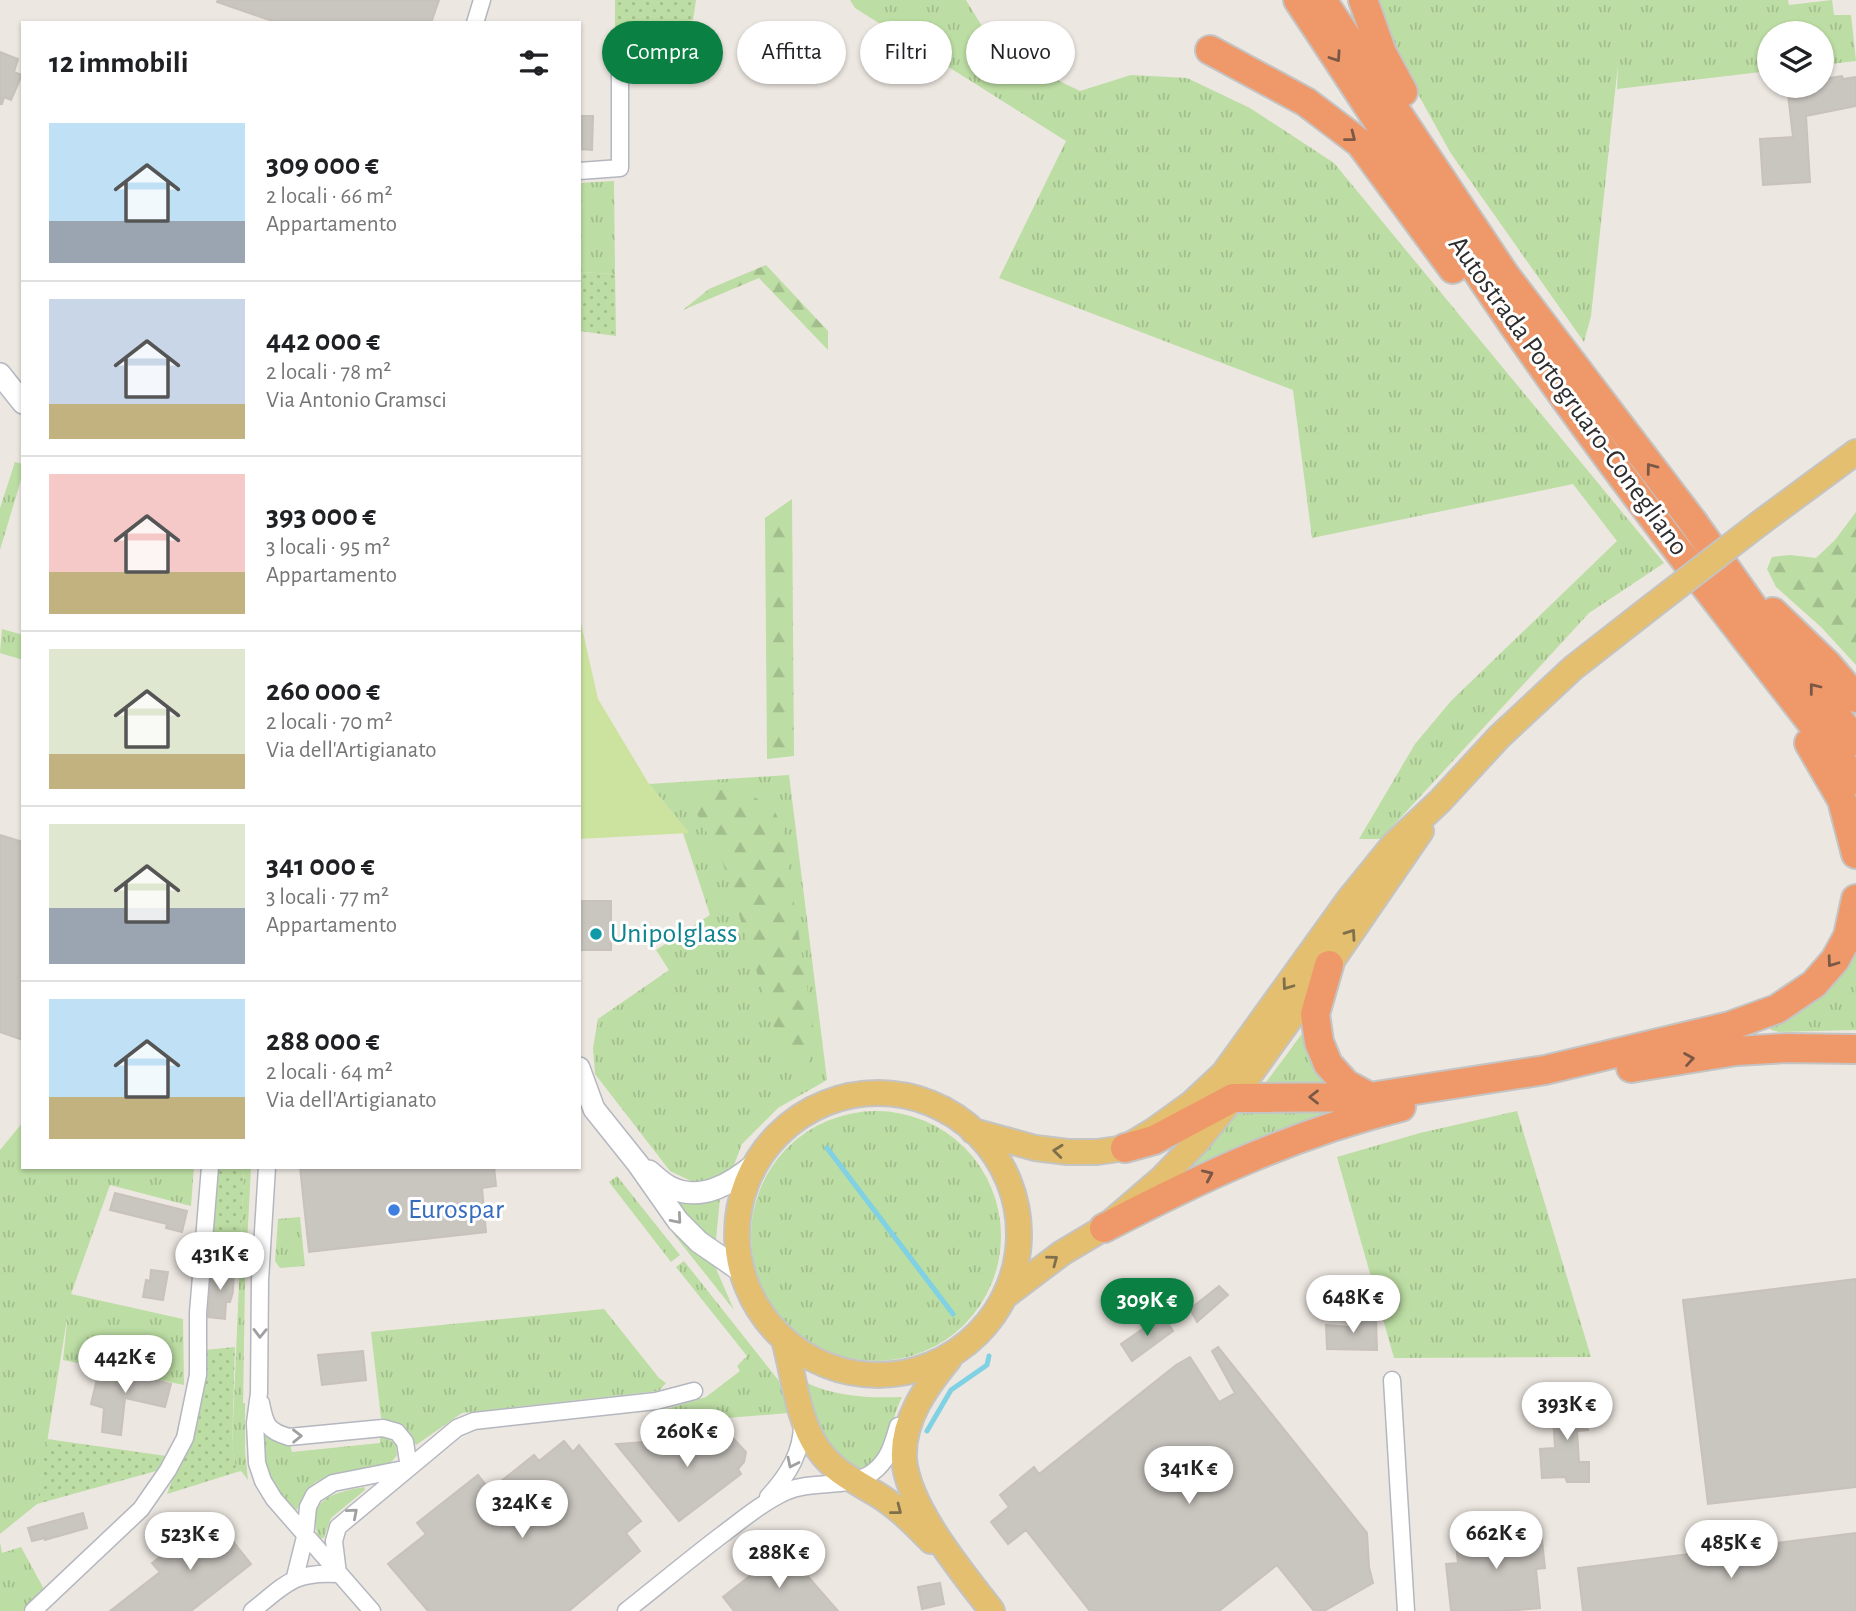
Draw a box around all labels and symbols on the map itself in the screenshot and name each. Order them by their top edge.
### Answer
one-way arrow [1328,49,1340,62]
one-way arrow [1344,128,1356,141]
street label: Autostrada Portogruaro-Conegliano [1443,231,1693,561]
one-way arrow [1647,463,1660,476]
one-way arrow [1809,683,1822,695]
place label: Unipolglass [610,920,737,948]
marker: Unipolglass [588,926,604,942]
one-way arrow [1343,929,1355,942]
one-way arrow [1828,954,1840,967]
one-way arrow [1283,977,1296,990]
one-way arrow [1683,1052,1695,1067]
one-way arrow [1309,1089,1319,1105]
one-way arrow [1052,1144,1063,1159]
one-way arrow [1201,1169,1213,1183]
place label: Eurospar [408,1196,504,1224]
marker: Eurospar [386,1202,402,1218]
one-way arrow [669,1211,681,1224]
pin: 431K € [163,1232,277,1292]
one-way arrow [1045,1255,1058,1268]
pin: 648K € [1296,1276,1410,1335]
pin: 309K € [1090,1278,1204,1338]
one-way arrow [252,1329,268,1339]
pin: 442K € [68,1336,182,1395]
pin: 393K € [1510,1382,1624,1442]
pin: 260K € [630,1410,744,1469]
one-way arrow [293,1428,303,1444]
pin: 341K € [1132,1446,1246,1506]
one-way arrow [786,1456,800,1468]
pin: 324K € [465,1480,579,1540]
one-way arrow [889,1501,902,1514]
one-way arrow [344,1509,357,1521]
pin: 523K € [133,1512,247,1572]
pin: 662K € [1439,1512,1553,1571]
pin: 485K € [1674,1520,1788,1580]
pin: 288K € [722,1530,836,1590]

